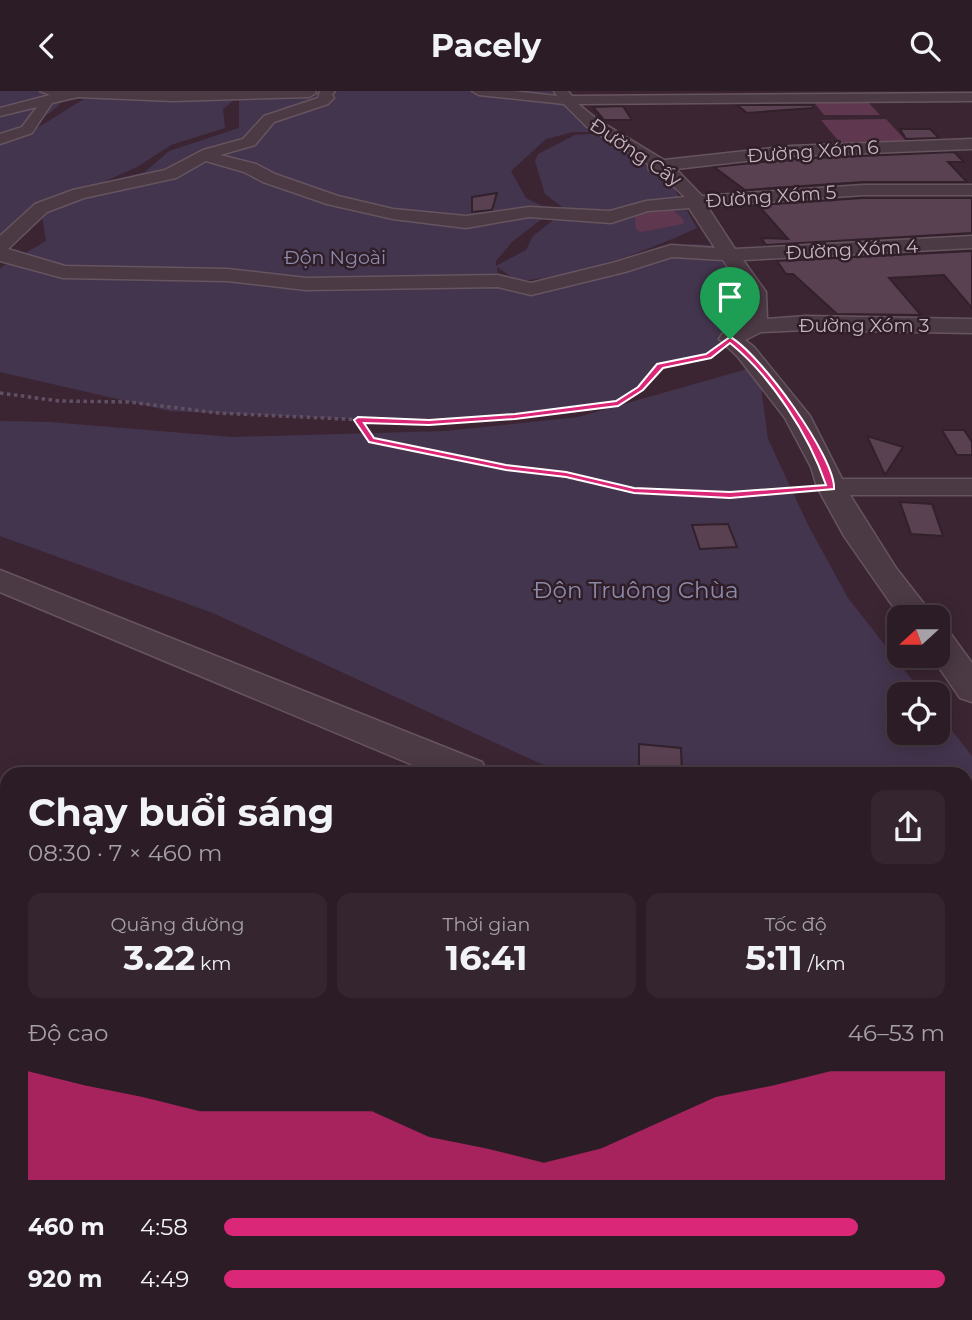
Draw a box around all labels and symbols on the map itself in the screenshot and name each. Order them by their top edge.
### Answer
street label: Đường Cấy [586,113,686,192]
street label: Đường Xóm 6 [747,135,879,168]
street label: Đường Xóm 5 [705,180,837,213]
street label: Đường Xóm 4 [785,235,919,264]
park label: Độn Ngoài [284,246,386,269]
pin [700,267,760,339]
street label: Đường Xóm 3 [799,314,929,337]
park label: Độn Truông Chùa [533,576,739,604]
north arrow [887,605,950,669]

